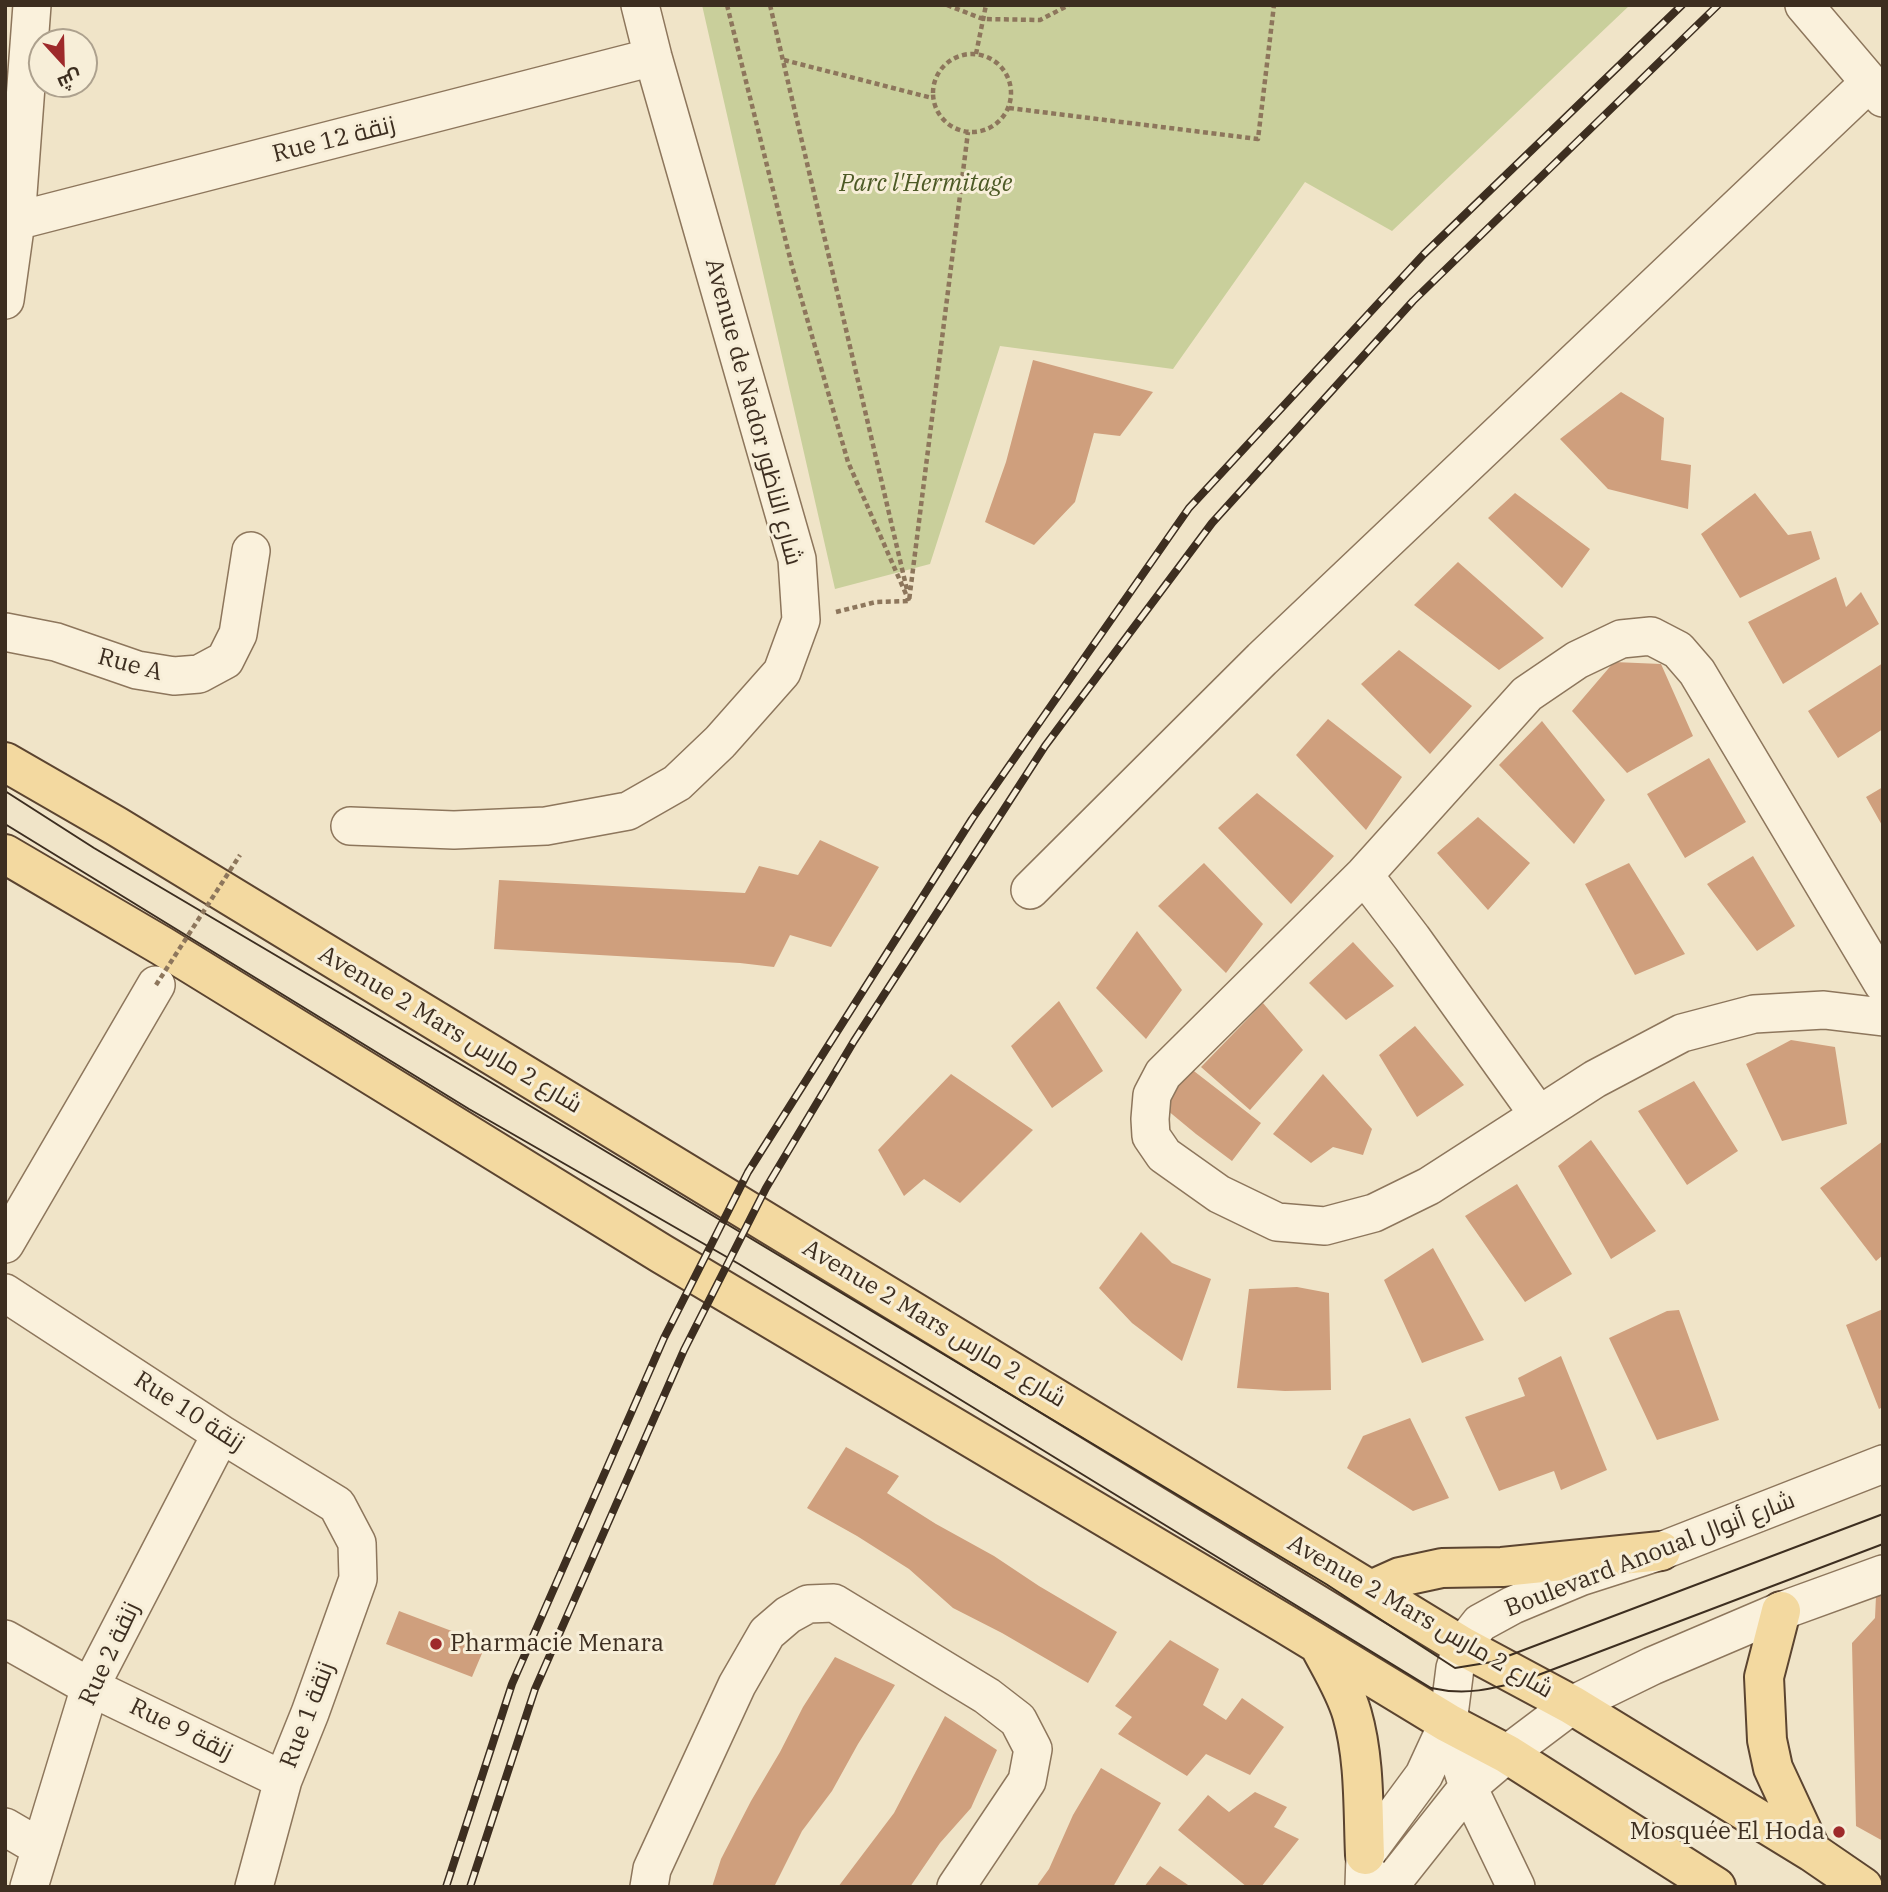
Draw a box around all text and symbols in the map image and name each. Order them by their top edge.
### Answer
north arrow [28,28,98,98]
text: ش [54,65,86,96]
street label: Rue 12 زنقة [270,111,398,169]
park label: Parc l'Hermitage [840,170,1012,198]
street label: Avenue de Nador شارع الناظور [698,256,808,568]
street label: Rue A [95,643,165,687]
street label: Avenue 2 Mars شارع 2 مارس [313,940,587,1120]
street label: Avenue 2 Mars شارع 2 مارس [797,1234,1071,1414]
street label: Rue 10 زنقة [128,1366,250,1458]
street label: Boulevard Anoual شارع أنوال [1501,1486,1799,1624]
street label: Avenue 2 Mars شارع 2 مارس [1282,1529,1558,1705]
street label: Rue 2 زنقة [73,1598,147,1710]
place label: Pharmacie Menara [450,1630,664,1658]
marker: Pharmacie Menara [428,1636,444,1652]
street label: Rue 1 زنقة [275,1658,341,1772]
street label: Rue 9 زنقة [125,1693,237,1767]
place label: Mosquée El Hoda [1630,1818,1825,1846]
marker: Mosquée El Hoda [1831,1824,1847,1840]

